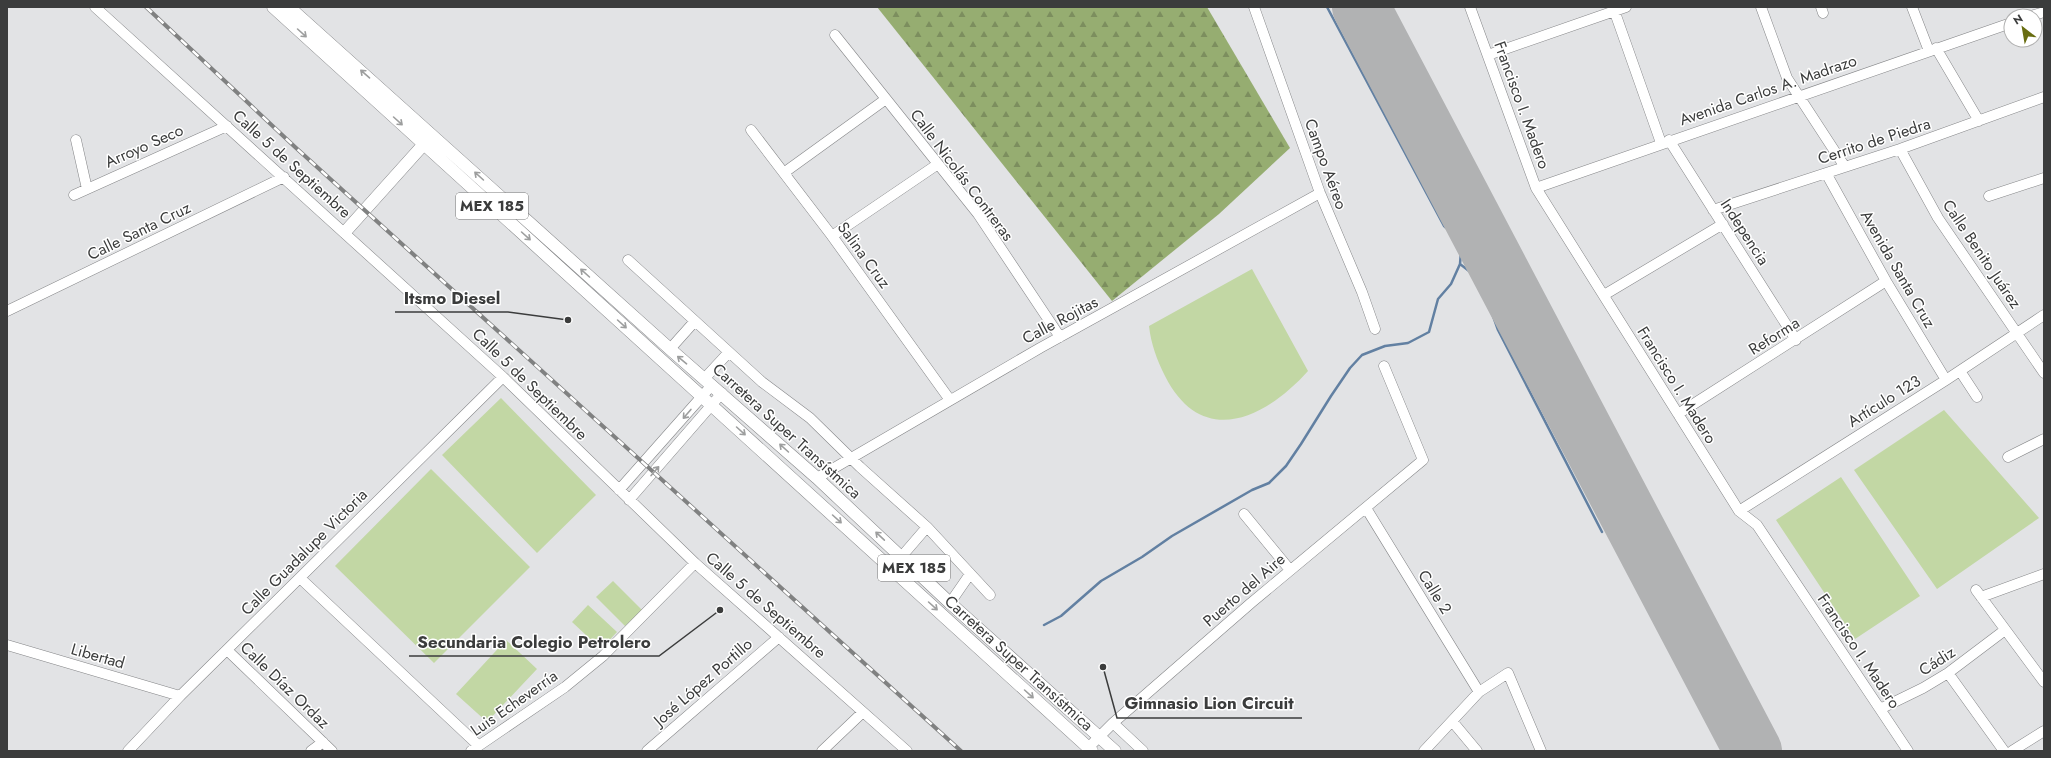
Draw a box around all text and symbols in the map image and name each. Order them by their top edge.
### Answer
north arrow [2003,8,2043,48]
text: N [2010,10,2026,29]
one-way arrow [297,29,307,38]
street label: Francisco I. Madero [1488,38,1556,172]
street label: Avenida Carlos A. Madrazo [1676,49,1860,131]
one-way arrow [360,69,370,79]
street label: Calle 5 de Septiembre [228,104,356,224]
street label: Calle Nicolás Contreras [905,104,1019,246]
street label: Cerrito de Piedra [1815,112,1933,170]
one-way arrow [393,116,403,125]
street label: Campo Aéreo [1299,116,1353,213]
street label: Arroyo Seco [101,118,187,173]
one-way arrow [473,172,484,181]
road number: MEX 185 [456,193,528,219]
street label: Indepencia [1715,194,1775,270]
street label: Calle Benito Juárez [1937,195,2027,314]
street label: Calle Santa Cruz [83,196,195,266]
street label: Avenida Santa Cruz [1855,206,1941,333]
street label: Salina Cruz [832,217,896,294]
one-way arrow [520,232,531,241]
one-way arrow [581,269,591,278]
callout: Itsmo Diesel [395,283,508,312]
text: Itsmo Diesel [404,286,500,310]
street label: Calle Rojitas [1018,290,1102,350]
street label: Reforma [1744,311,1804,361]
one-way arrow [617,319,627,328]
street label: Francisco I. Madero [1632,322,1722,448]
street label: Calle 5 de Septiembre [467,323,593,445]
one-way arrow [677,355,688,364]
street label: Carretera Super Transístmica [708,358,866,504]
street label: Artículo 123 [1843,369,1925,433]
one-way arrow [682,409,691,420]
one-way arrow [736,427,746,436]
one-way arrow [778,444,789,453]
one-way arrow [650,466,659,476]
street label: Calle Guadalupe Victoria [235,483,373,621]
one-way arrow [832,514,842,523]
one-way arrow [875,531,885,541]
street label: Calle 5 de Septiembre [701,546,831,664]
street label: Puerto del Aire [1198,548,1290,632]
road number: MEX 185 [878,555,950,581]
street label: Calle 2 [1412,565,1458,619]
street label: Francisco I. Madero [1812,589,1906,713]
street label: Carretera Super Transístmica [940,590,1098,736]
one-way arrow [928,602,938,611]
callout: Secundaria Colegio Petrolero [409,627,659,656]
text: Secundaria Colegio Petrolero [417,630,651,654]
street label: José López Portillo [647,633,757,733]
street label: Calle Díaz Ordaz [235,636,335,734]
street label: Libertad [68,637,128,675]
street label: Cádiz [1914,640,1960,681]
street label: Luis Echeverría [466,664,562,742]
one-way arrow [1024,689,1034,699]
callout: Gimnasio Lion Circuit [1117,689,1302,718]
text: Gimnasio Lion Circuit [1124,691,1294,715]

